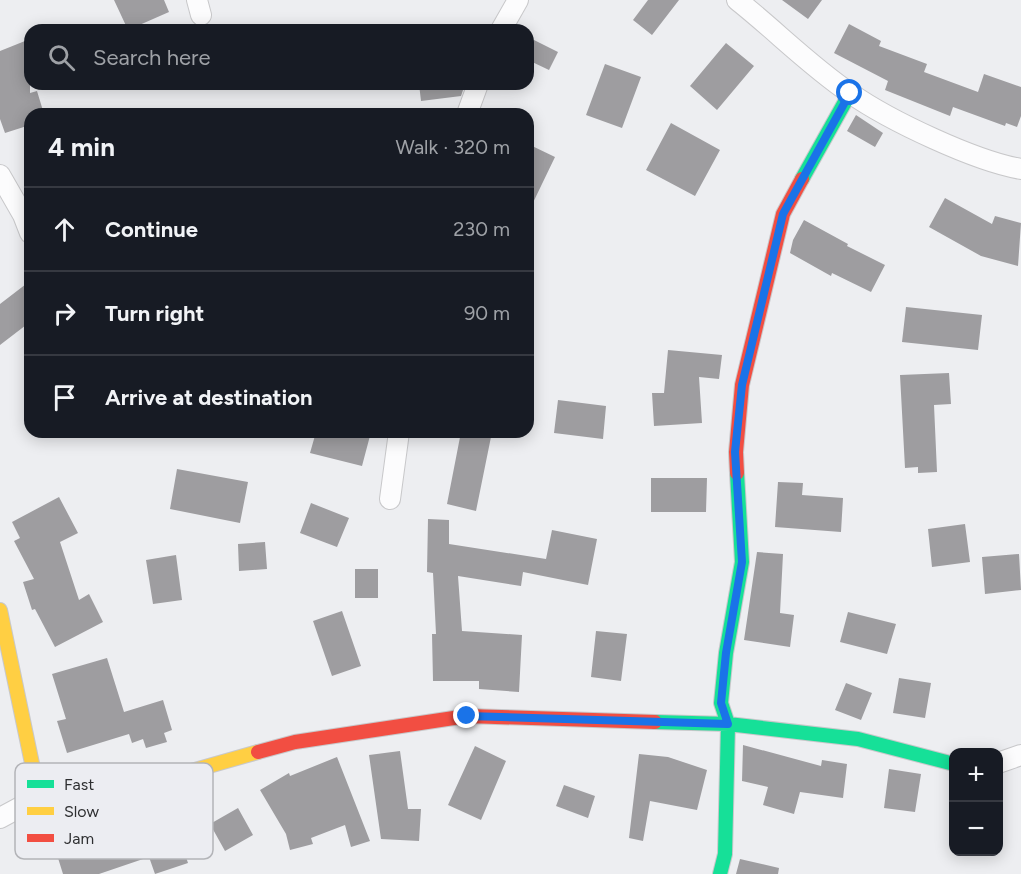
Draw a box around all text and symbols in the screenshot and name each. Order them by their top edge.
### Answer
search box [24,24,534,90]
icon: search [45,41,78,74]
text: Search here [93,44,211,71]
route start [836,79,862,105]
text: 4 min [48,131,115,163]
text: Walk · 320 m [396,135,510,159]
icon: ahead [48,213,81,246]
text: Continue [105,216,198,243]
text: 230 m [453,217,510,241]
icon: right [48,297,81,330]
text: Turn right [105,300,204,327]
text: 90 m [464,301,510,325]
icon: arrive [48,381,81,414]
text: Arrive at destination [105,384,313,411]
route end [453,702,479,728]
map controls [949,748,1003,856]
button: + [949,748,1003,802]
legend [15,763,213,859]
text: Fast [64,775,94,794]
text: Slow [64,802,99,821]
button: − [949,802,1003,856]
text: Jam [64,829,94,848]

